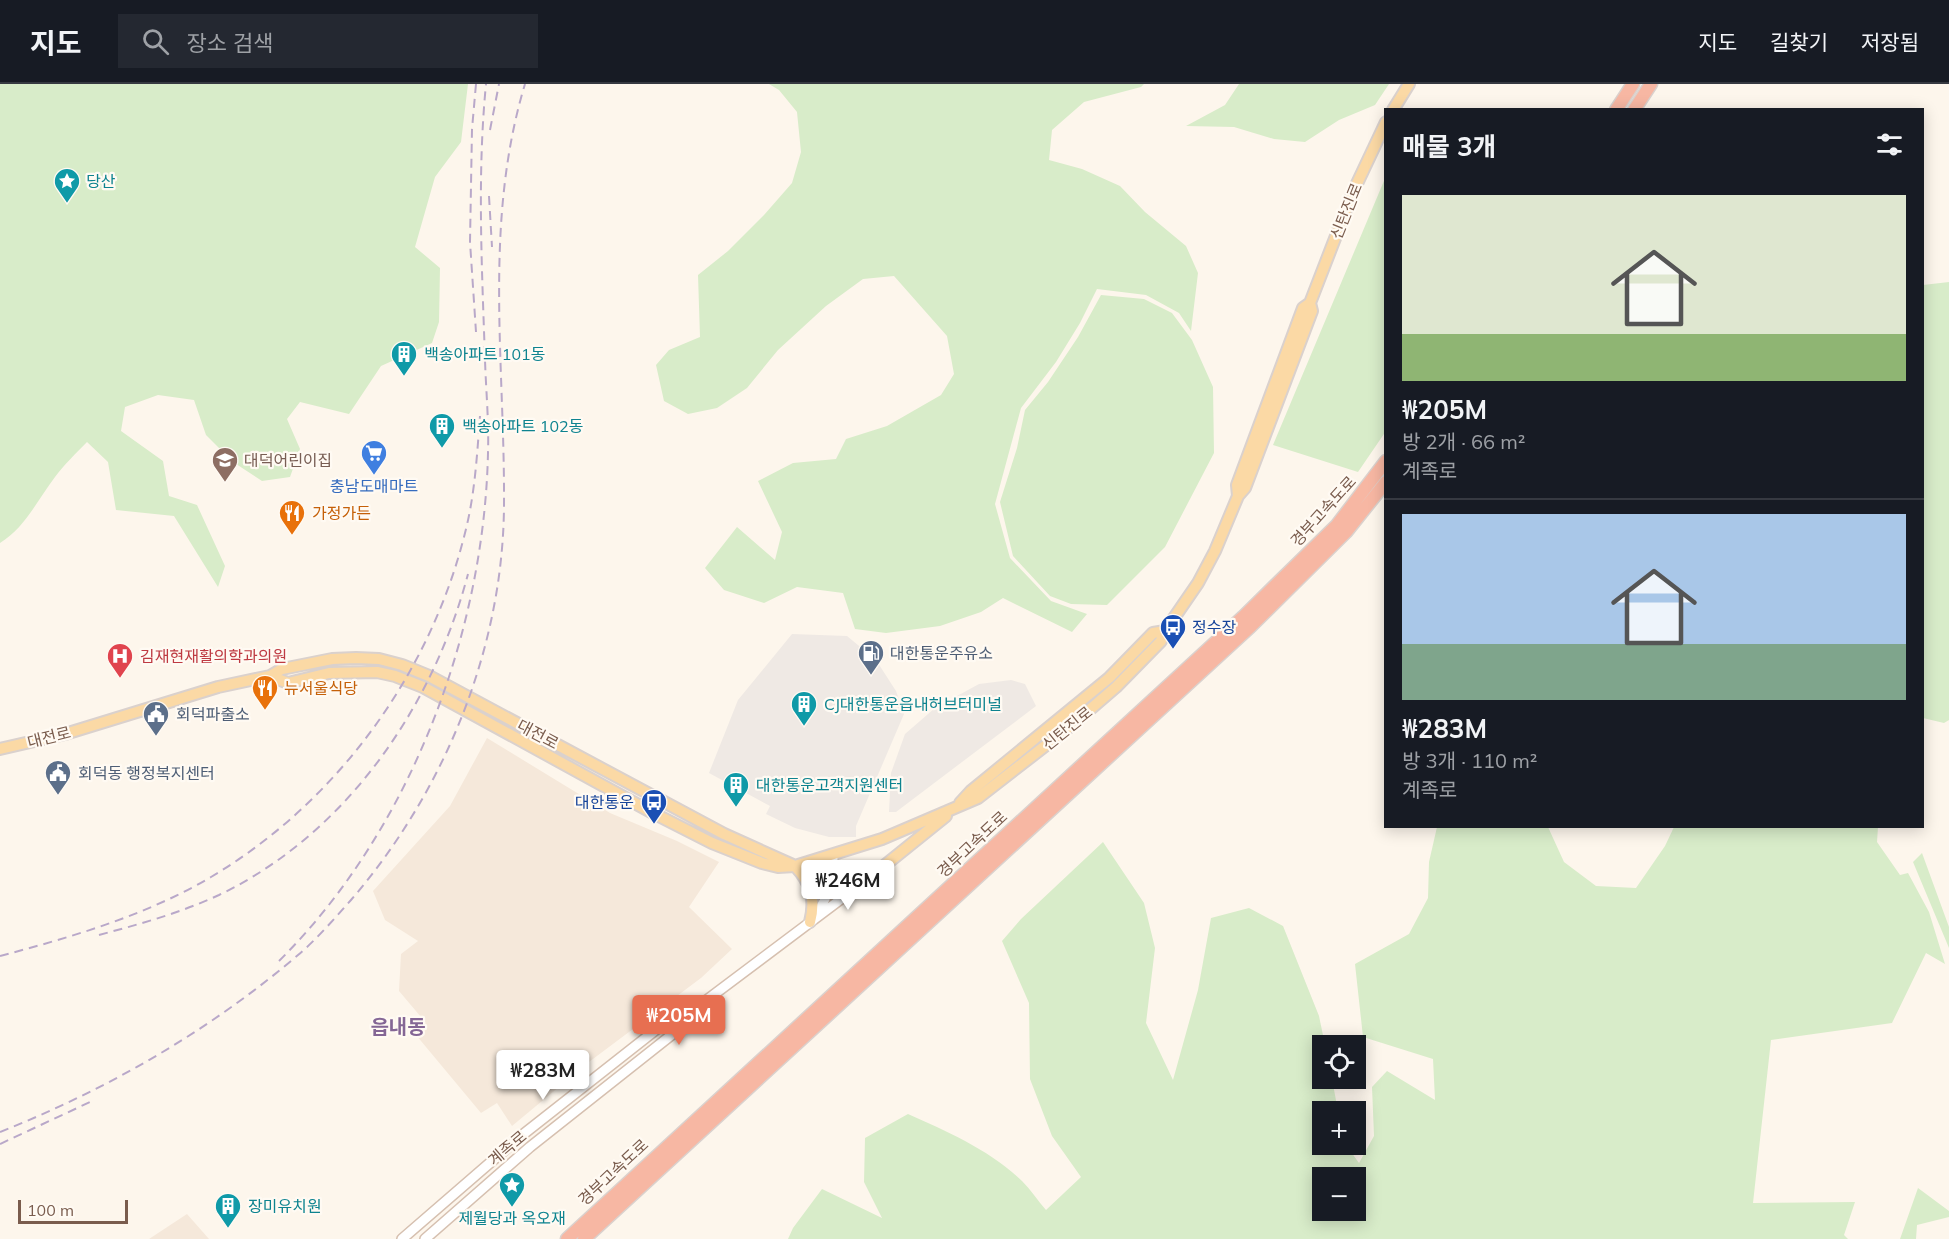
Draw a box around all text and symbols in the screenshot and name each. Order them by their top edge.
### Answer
search box [118,14,538,68]
text: 지도 [30,25,82,60]
icon: search [139,25,172,58]
text: 장소 검색 [187,29,273,57]
text: 지도 [1698,29,1737,55]
text: 길찾기 [1770,29,1828,55]
text: 저장됨 [1861,29,1919,55]
icon: filters [1873,128,1906,161]
text: 매물 3개 [1402,130,1496,163]
place icon: 당산 [52,166,82,204]
place label: 당산 [86,171,116,191]
street label: 신탄진로 [1326,180,1366,242]
icon: home [1600,234,1708,342]
building icon: 백송아파트 101동 [389,339,419,377]
place label: 백송아파트 101동 [424,344,546,364]
text: ₩205M [1402,393,1487,426]
building icon: 백송아파트 102동 [427,411,457,449]
place label: 백송아파트 102동 [462,416,584,436]
text: 방 2개 · 66 m² [1402,429,1525,454]
supermarket icon: 충남도매마트 [359,438,389,476]
school or university icon: 대덕어린이집 [210,445,240,483]
place label: 대덕어린이집 [244,450,332,470]
text: 계족로 [1402,458,1457,483]
street label: 경부고속도로 [1286,471,1360,551]
place label: 충남도매마트 [330,476,418,496]
restaurant icon: 가정가든 [277,498,307,536]
place label: 가정가든 [312,503,371,523]
icon: home [1600,553,1708,661]
bus stop icon: 정수장 [1158,612,1188,650]
place label: 정수장 [1192,617,1236,637]
fuel station icon: 대한통운주유소 [856,638,886,676]
hospital icon: 김재현재활의학과의원 [105,641,135,679]
place label: 대한통운주유소 [890,643,993,663]
place label: 김재현재활의학과의원 [140,646,287,666]
restaurant icon: 뉴서울식당 [250,673,280,711]
place label: 뉴서울식당 [284,678,358,698]
building icon: CJ대한통운읍내허브터미널 [789,689,819,727]
place label: CJ대한통운읍내허브터미널 [824,694,1002,714]
public building icon: 회덕파출소 [141,699,171,737]
street label: 신탄진로 [1038,702,1096,754]
place label: 회덕파출소 [176,704,250,724]
text: ₩283M [1402,712,1487,745]
street label: 대전로 [514,715,562,753]
street label: 대전로 [25,722,73,752]
text: 방 3개 · 110 m² [1402,748,1537,773]
public building icon: 회덕동 행정복지센터 [43,758,73,796]
place label: 회덕동 행정복지센터 [78,763,215,783]
building icon: 대한통운고객지원센터 [721,770,751,808]
place label: 대한통운고객지원센터 [756,775,903,795]
text: 계족로 [1402,777,1457,802]
bus stop icon: 대한통운 [639,787,669,825]
place label: 대한통운 [575,792,634,812]
street label: 경부고속도로 [933,806,1011,881]
pin: ₩246M [806,860,890,911]
text: ₩246M [815,867,881,892]
pin: ₩205M [637,995,721,1046]
text: ₩205M [646,1002,712,1027]
district label: 읍내동 [370,1014,426,1039]
map controls [1312,1035,1366,1221]
button: locate [1312,1035,1366,1089]
pin: ₩283M [501,1050,585,1101]
text: ₩283M [510,1057,576,1082]
button: + [1312,1101,1366,1155]
street label: 계족로 [484,1126,531,1170]
street label: 경부고속도로 [574,1134,652,1209]
button: − [1312,1167,1366,1221]
place icon: 제월당과 옥오재 [497,1170,527,1208]
building icon: 장미유치원 [213,1191,243,1229]
place label: 장미유치원 [248,1196,322,1216]
scale bar [18,1197,128,1224]
text: 100 m [27,1200,74,1220]
place label: 제월당과 옥오재 [458,1208,566,1228]

